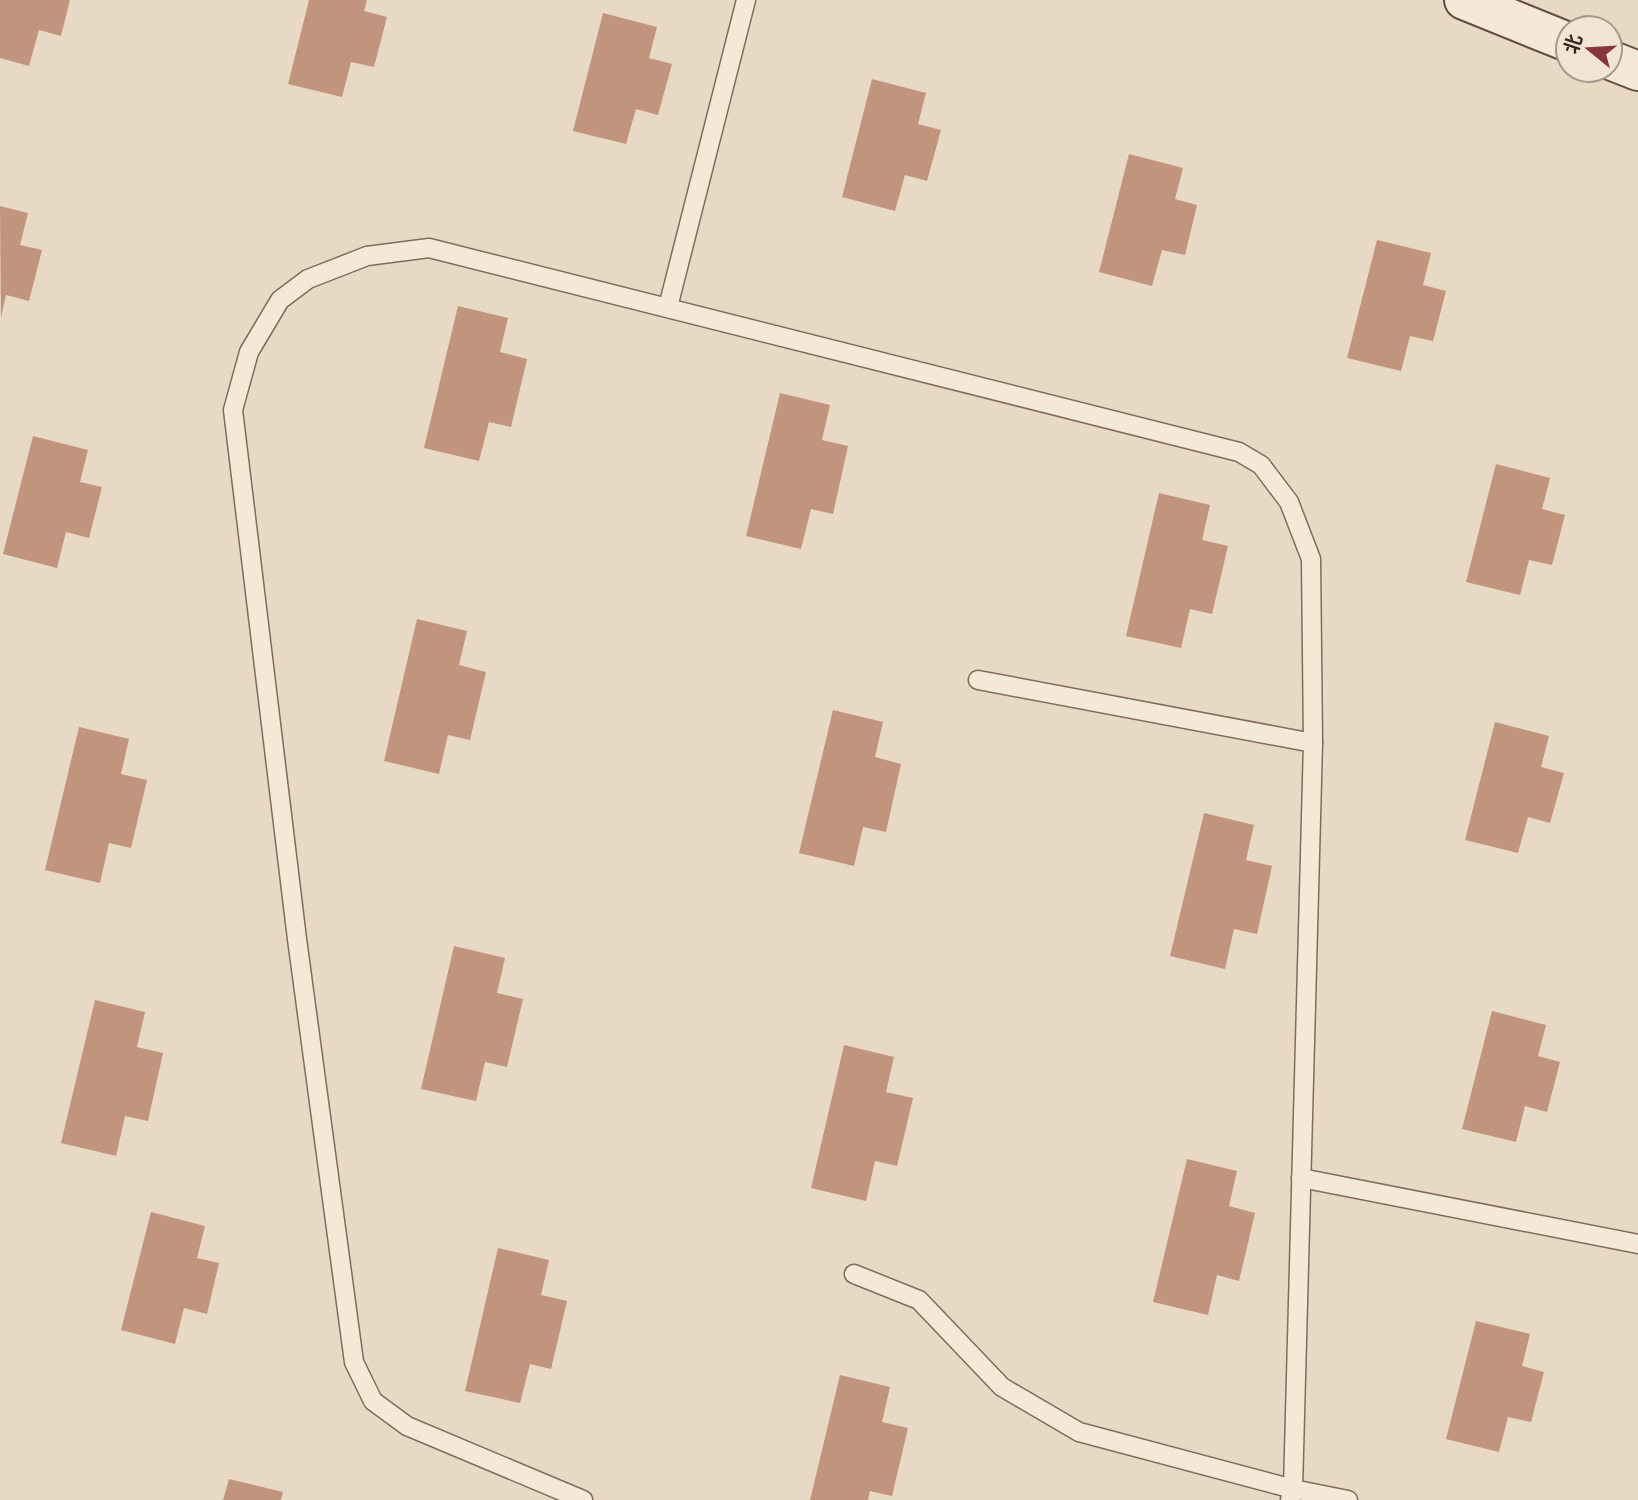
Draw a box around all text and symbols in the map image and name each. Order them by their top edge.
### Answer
north arrow [1554,14,1624,84]
text: 北 [1559,31,1587,56]

